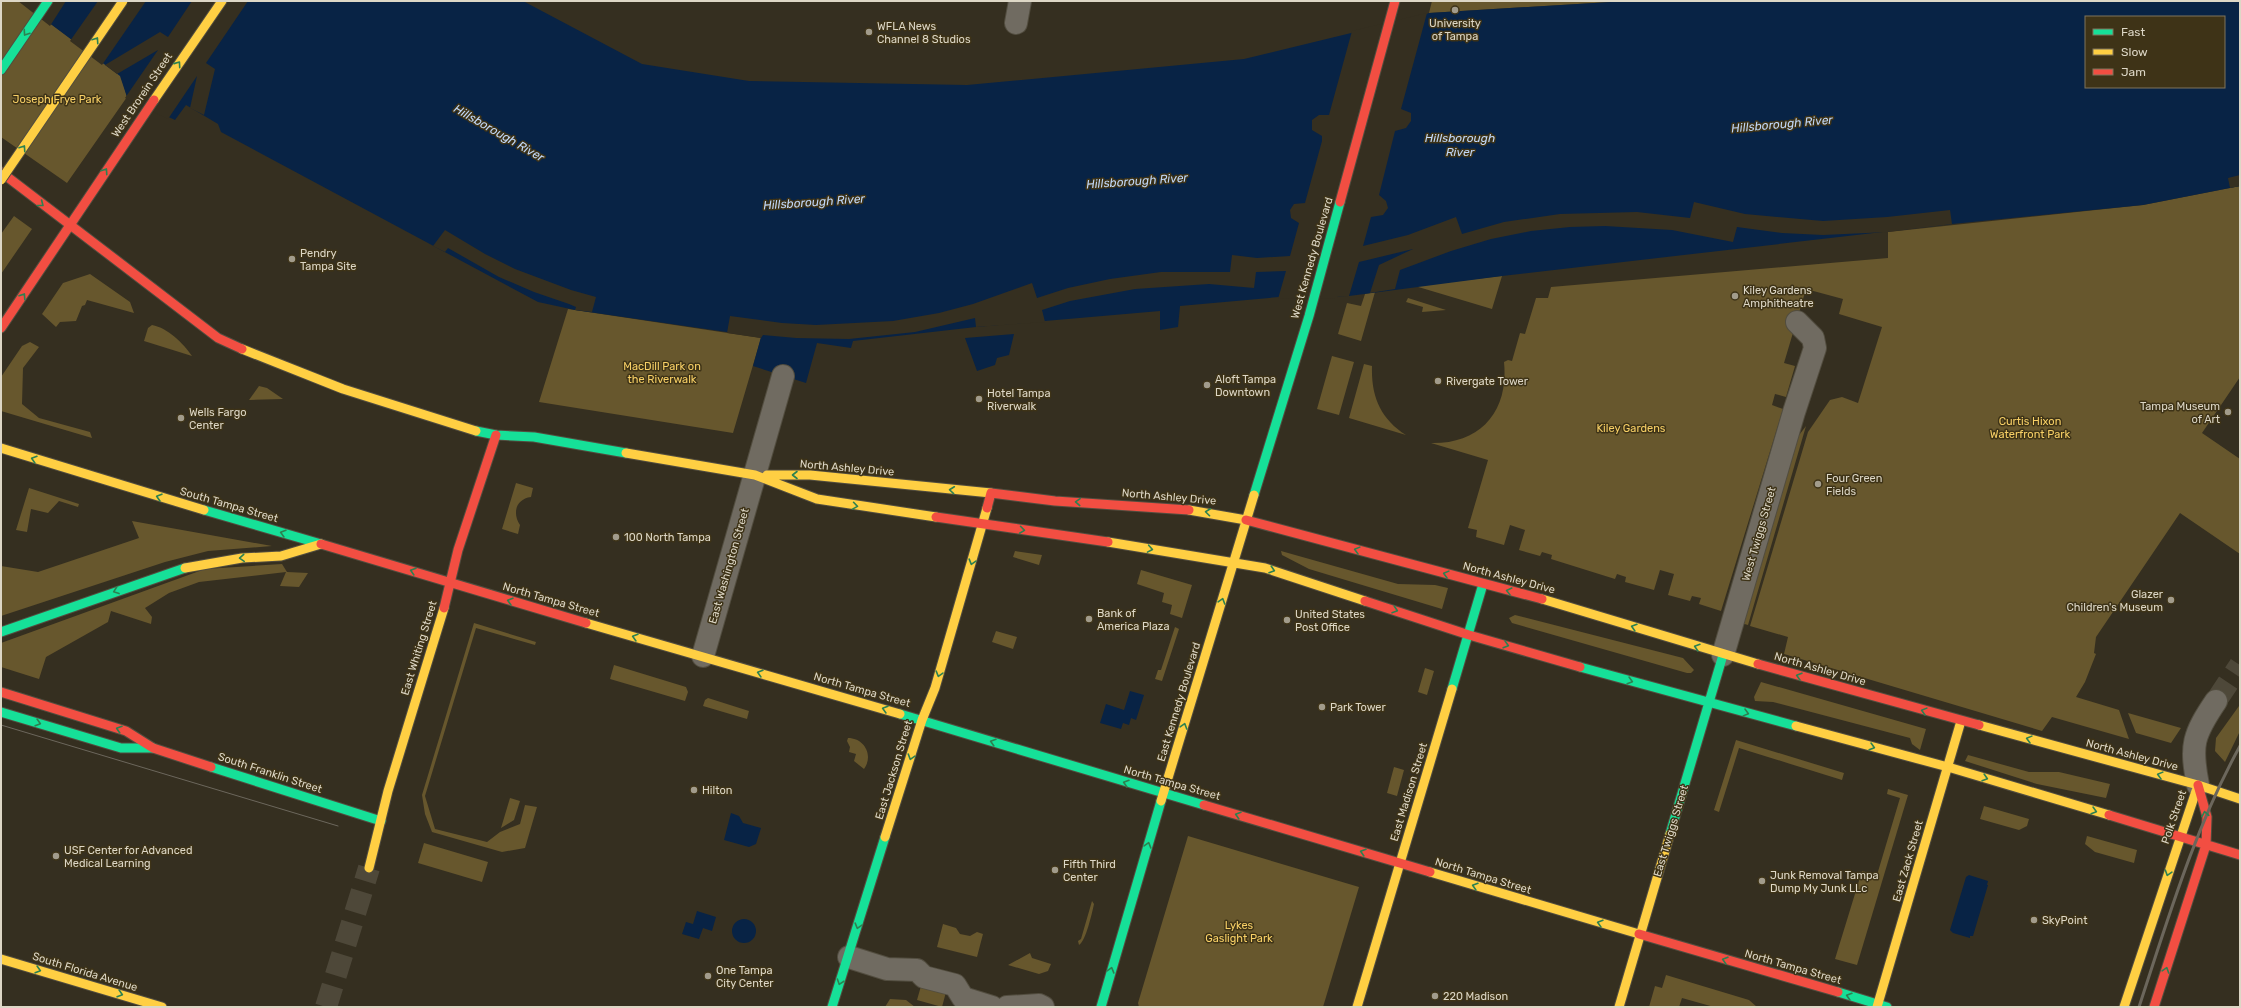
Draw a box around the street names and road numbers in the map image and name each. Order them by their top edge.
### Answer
street label: West Brorein Street [109,50,175,140]
street label: West Kennedy Boulevard [1288,196,1336,320]
street label: North Ashley Drive [799,457,895,479]
street label: South Tampa Street [178,485,280,525]
street label: West Twiggs Street [1739,485,1779,583]
street label: North Ashley Drive [1121,486,1217,508]
street label: East Washington Street [706,506,752,625]
street label: North Ashley Drive [1462,559,1556,597]
street label: North Tampa Street [501,580,601,620]
street label: East Whiting Street [398,599,440,697]
street label: East Kennedy Boulevard [1155,641,1203,763]
street label: North Ashley Drive [1773,650,1867,688]
street label: North Tampa Street [812,670,912,710]
street label: East Jackson Street [873,718,915,821]
street label: North Ashley Drive [2085,736,2179,774]
street label: East Madison Street [1388,740,1430,843]
street label: South Franklin Street [216,750,324,796]
street label: North Tampa Street [1122,763,1222,803]
street label: East Twiggs Street [1651,783,1691,878]
street label: Polk Street [2159,788,2189,846]
street label: East Zack Street [1890,818,1926,903]
street label: North Tampa Street [1433,855,1533,897]
street label: North Tampa Street [1743,947,1843,987]
street label: South Florida Avenue [31,950,139,994]

